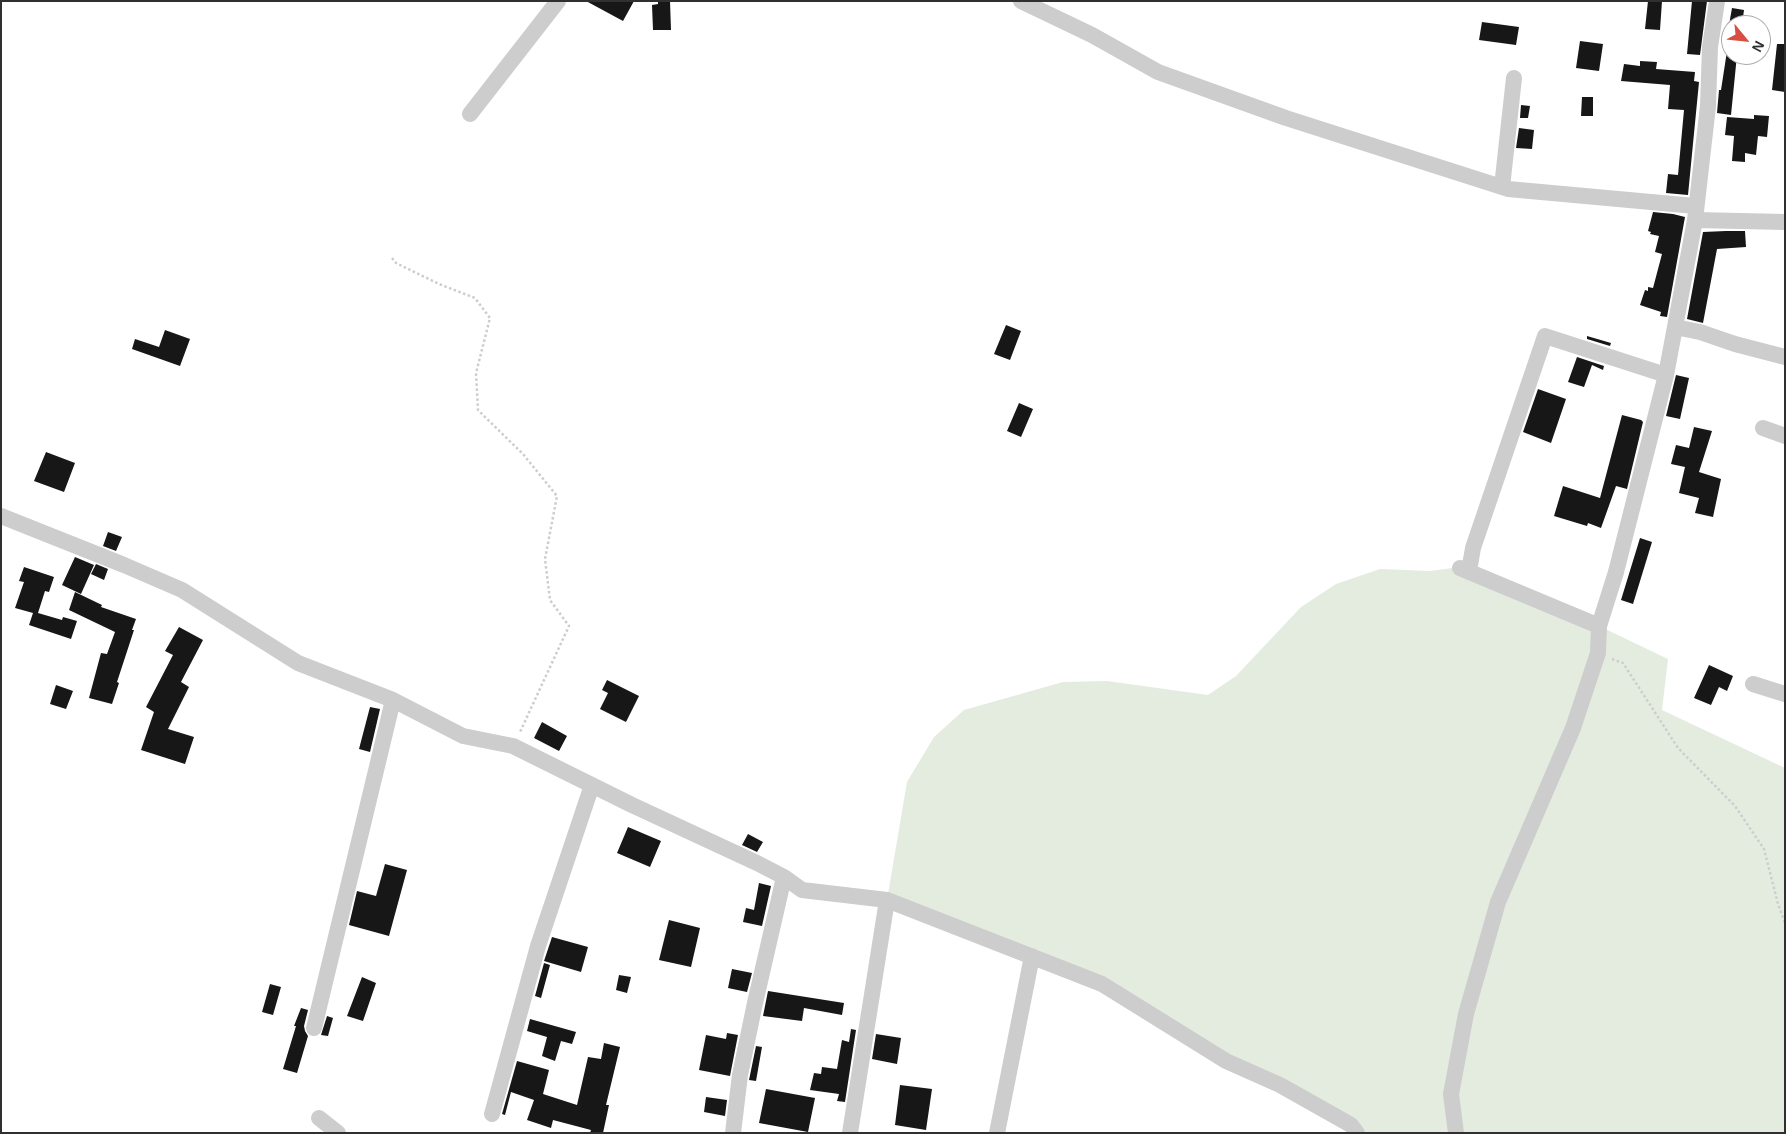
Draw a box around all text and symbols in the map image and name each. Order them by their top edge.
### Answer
north arrow [1721,15,1771,65]
text: N [1749,38,1768,55]

